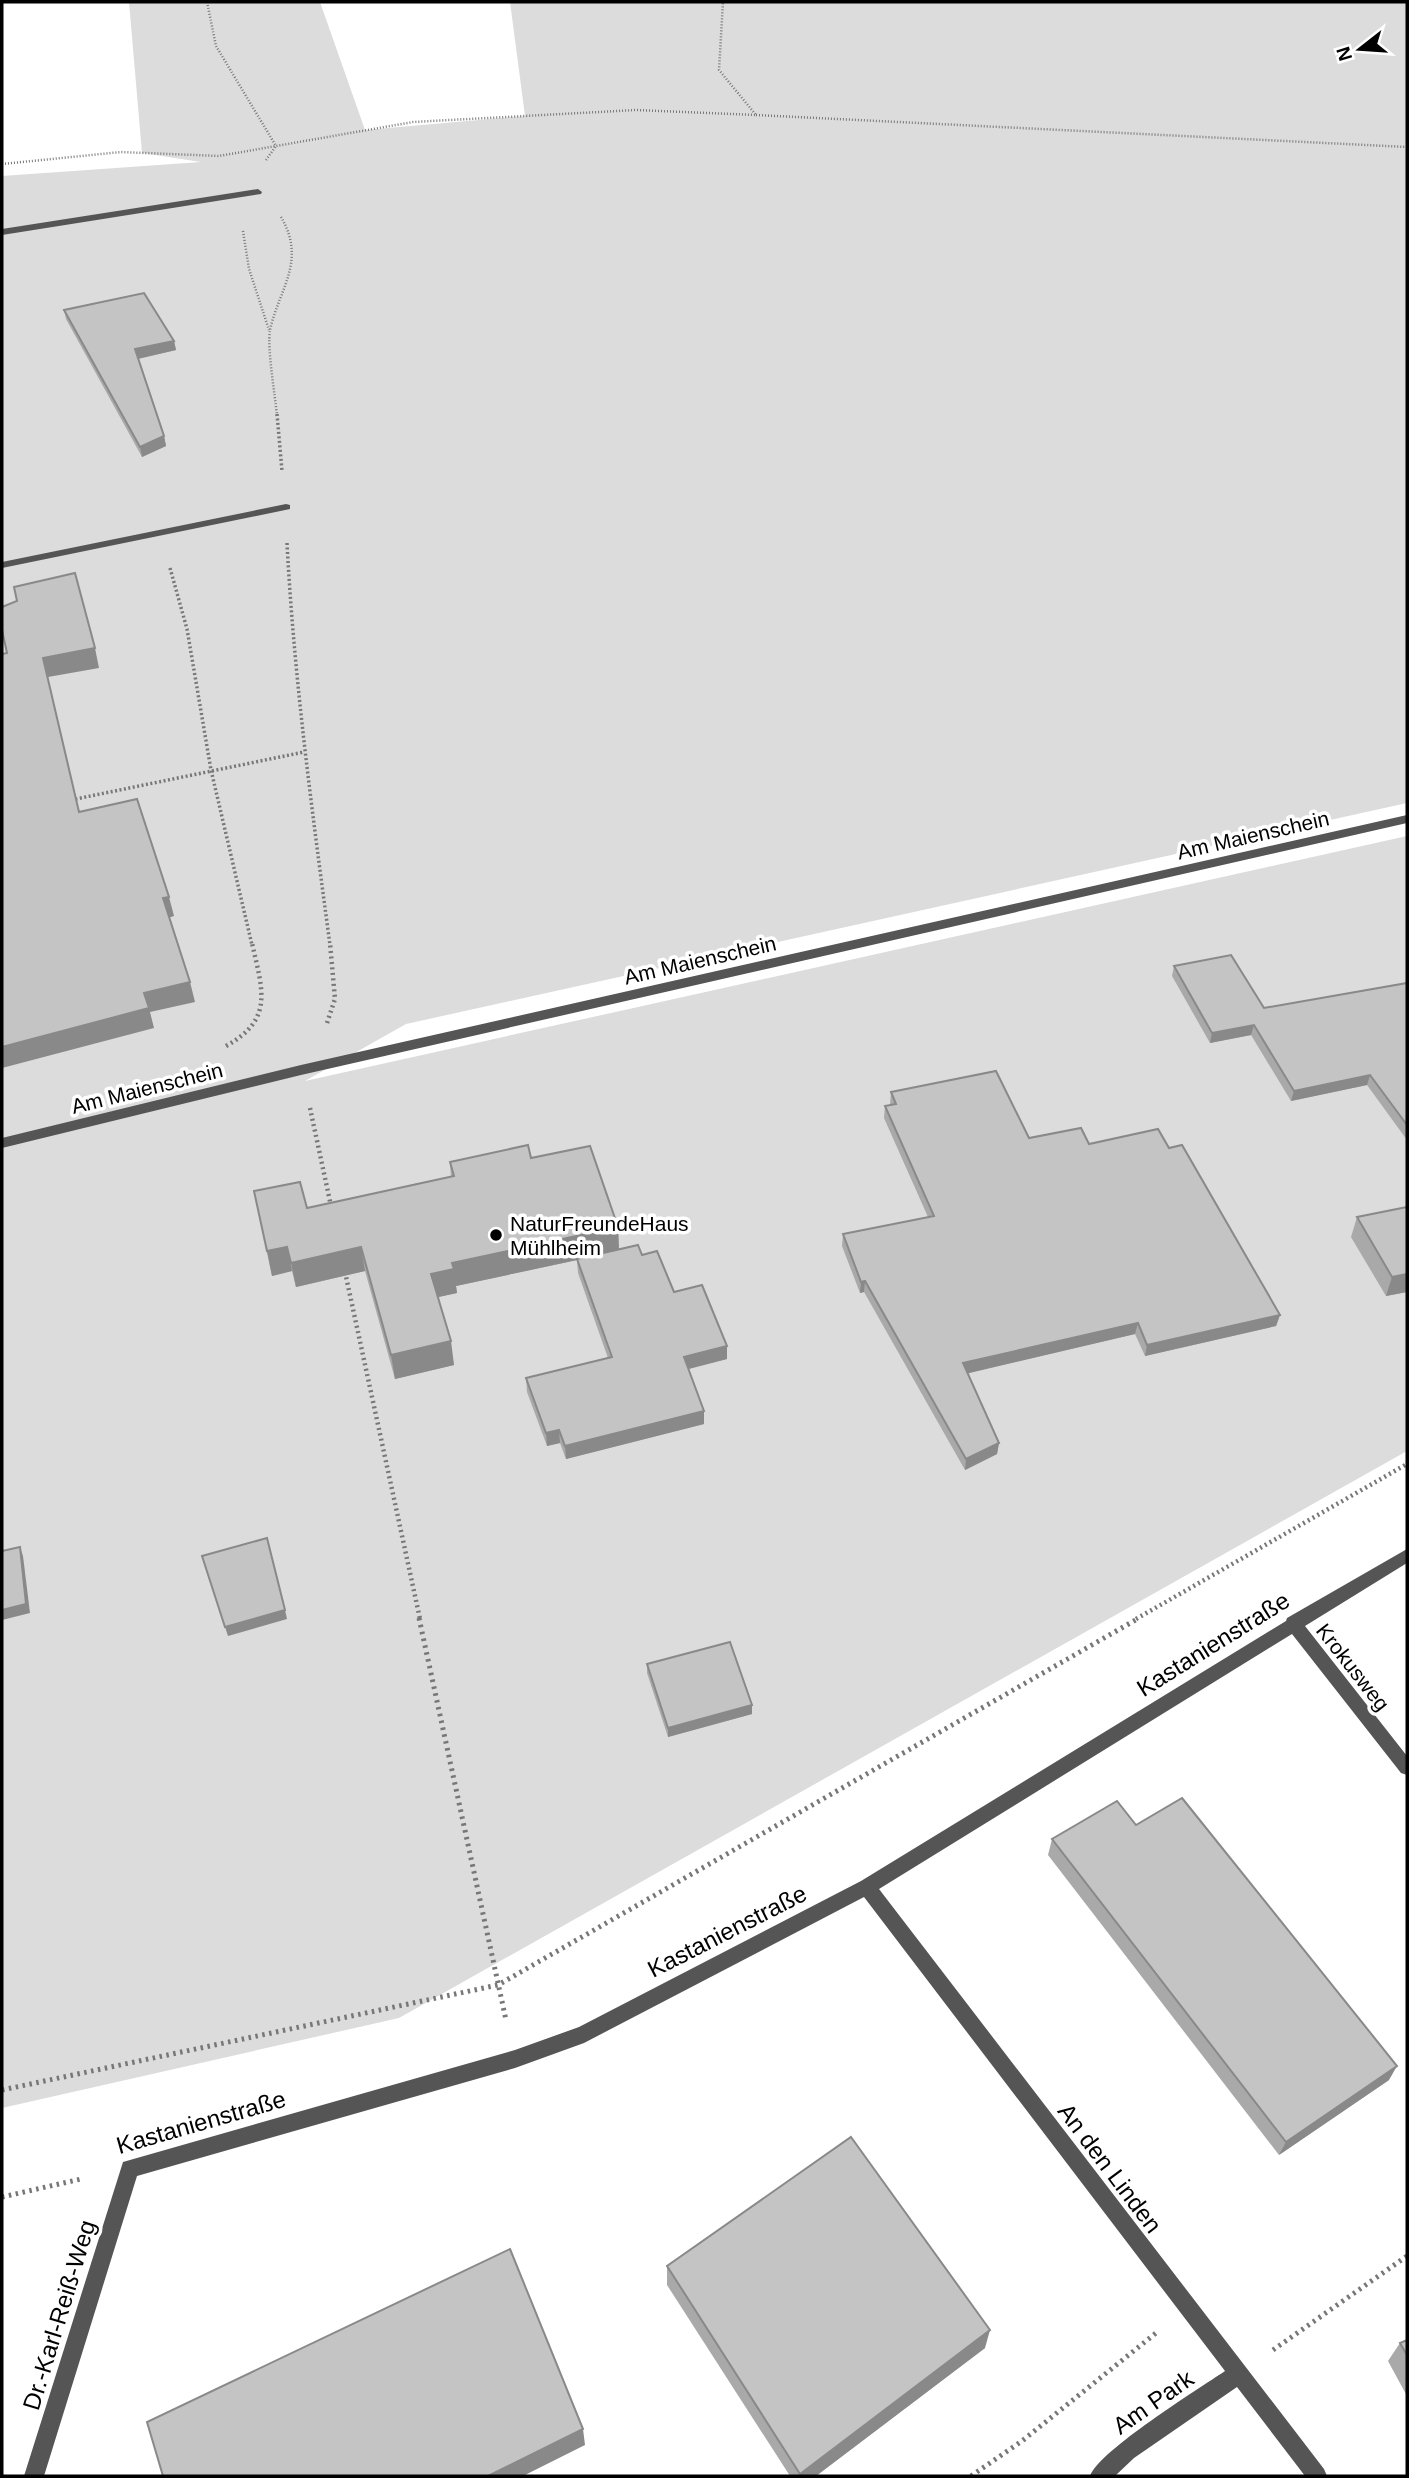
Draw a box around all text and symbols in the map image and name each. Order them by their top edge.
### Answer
north arrow [1325,14,1395,84]
text: N [1332,44,1356,63]
street label: Am Maienschein [1175,806,1331,864]
street label: Am Maienschein [622,931,778,989]
street label: Am Maienschein [69,1058,225,1118]
place label: NaturFreundeHaus Mühlheim [510,1212,689,1259]
marker: NaturFreundeHaus Mühlheim [488,1227,504,1243]
street label: Kastanienstraße [1132,1586,1294,1702]
street label: Krokusweg [1312,1619,1394,1715]
street label: Kastanienstraße [643,1879,811,1983]
street label: Kastanienstraße [113,2085,289,2159]
street label: An den Linden [1053,2098,1167,2238]
street label: Dr.-Karl-Reiß-Weg [17,2217,101,2413]
street label: Am Park [1108,2364,1199,2439]

